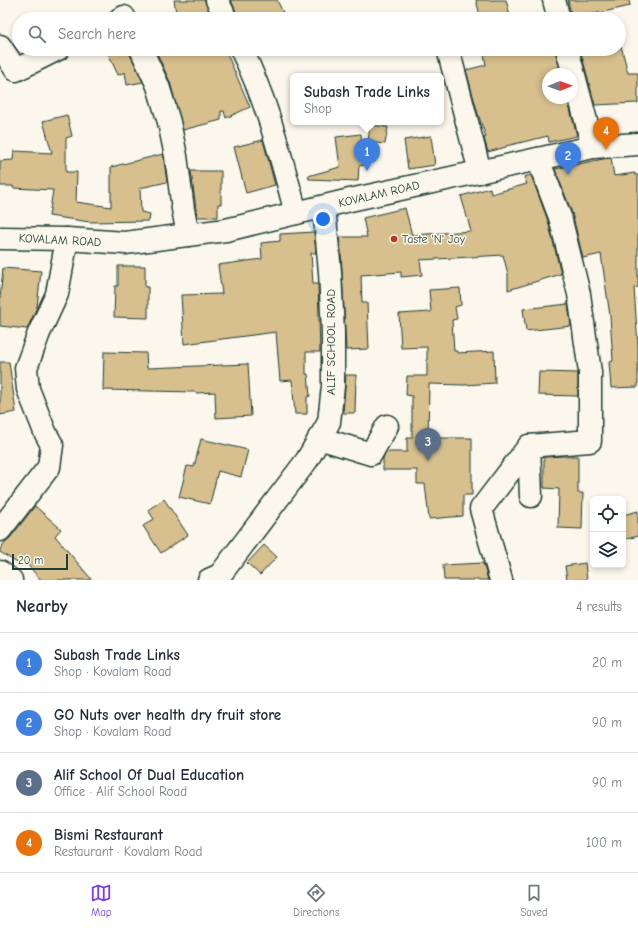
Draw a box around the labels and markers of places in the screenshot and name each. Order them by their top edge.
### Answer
pin: 4 [593,117,619,150]
pin: 1 [354,138,380,171]
pin: 2 [555,142,581,175]
place label: Taste 'N' Joy [402,232,466,246]
marker: Taste 'N' Joy [389,234,399,244]
pin: 3 [415,428,441,461]

